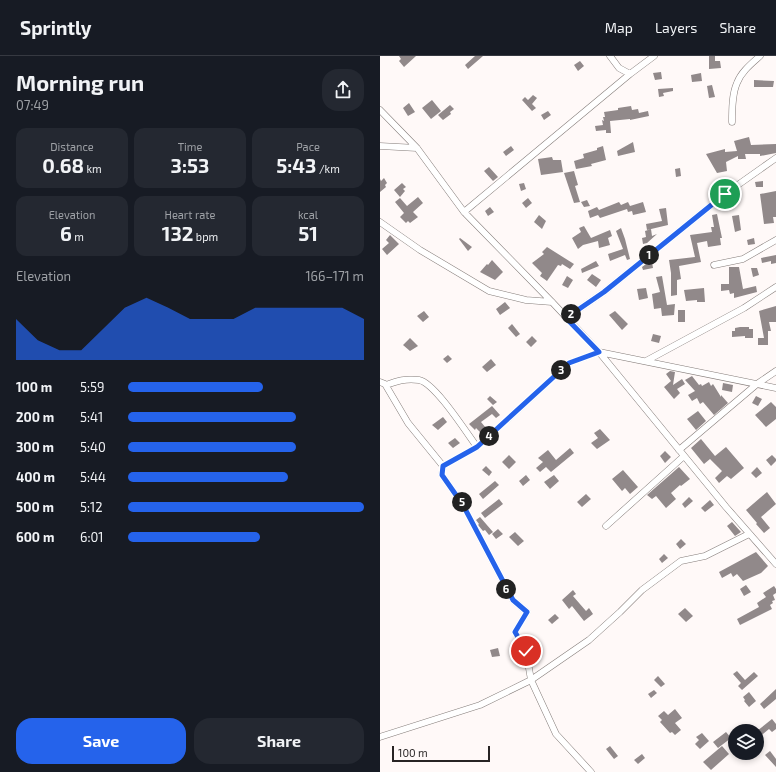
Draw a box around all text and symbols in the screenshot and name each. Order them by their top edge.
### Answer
text: Sprintly [20,16,92,39]
text: Map [605,19,633,36]
text: Layers [655,19,697,36]
text: Share [719,19,756,36]
text: Morning run [16,69,144,95]
button: share [322,69,364,111]
text: 07:49 [16,97,49,113]
text: Distance [50,140,94,153]
text: Time [178,140,202,153]
text: Pace [296,140,320,153]
text: 0.68 [42,153,84,177]
text: 3:53 [171,153,209,177]
text: 5:43 [276,153,316,177]
text: km [84,162,102,175]
text: /km [316,162,340,175]
pin [708,177,742,211]
icon: arrive [714,183,736,205]
text: Elevation [49,208,95,221]
text: Heart rate [165,208,215,221]
text: kcal [298,208,318,221]
text: 6 [60,221,72,245]
text: 132 [162,221,193,245]
text: 51 [298,221,318,245]
text: m [72,230,84,243]
text: bpm [193,230,218,243]
pin: 1 [639,245,659,265]
text: 1 [647,248,651,261]
text: Elevation [16,268,71,284]
text: 166–171 m [305,268,364,284]
pin: 2 [561,304,581,324]
text: 2 [568,307,574,320]
pin: 3 [551,360,571,380]
text: 3 [558,363,564,376]
text: 100 m [16,379,52,395]
text: 5:59 [80,379,104,395]
text: 200 m [16,409,54,425]
text: 5:41 [80,409,103,425]
pin: 4 [479,426,499,446]
text: 4 [485,429,493,442]
text: 300 m [16,439,54,455]
text: 5:40 [80,439,106,455]
text: 400 m [16,469,55,485]
text: 5:44 [80,469,106,485]
pin: 5 [452,492,472,512]
text: 5 [459,495,465,508]
text: 500 m [16,499,54,515]
text: 5:12 [80,499,103,515]
text: 600 m [16,529,54,545]
text: 6:01 [80,529,104,545]
pin: 6 [496,579,516,599]
text: 6 [503,582,509,595]
pin [509,634,543,668]
icon: check [515,640,537,662]
button: Save [16,718,186,764]
button: Share [194,718,364,764]
map controls [728,724,764,760]
button: layers [728,724,764,760]
scale bar [392,744,490,763]
text: 100 m [398,746,428,759]

